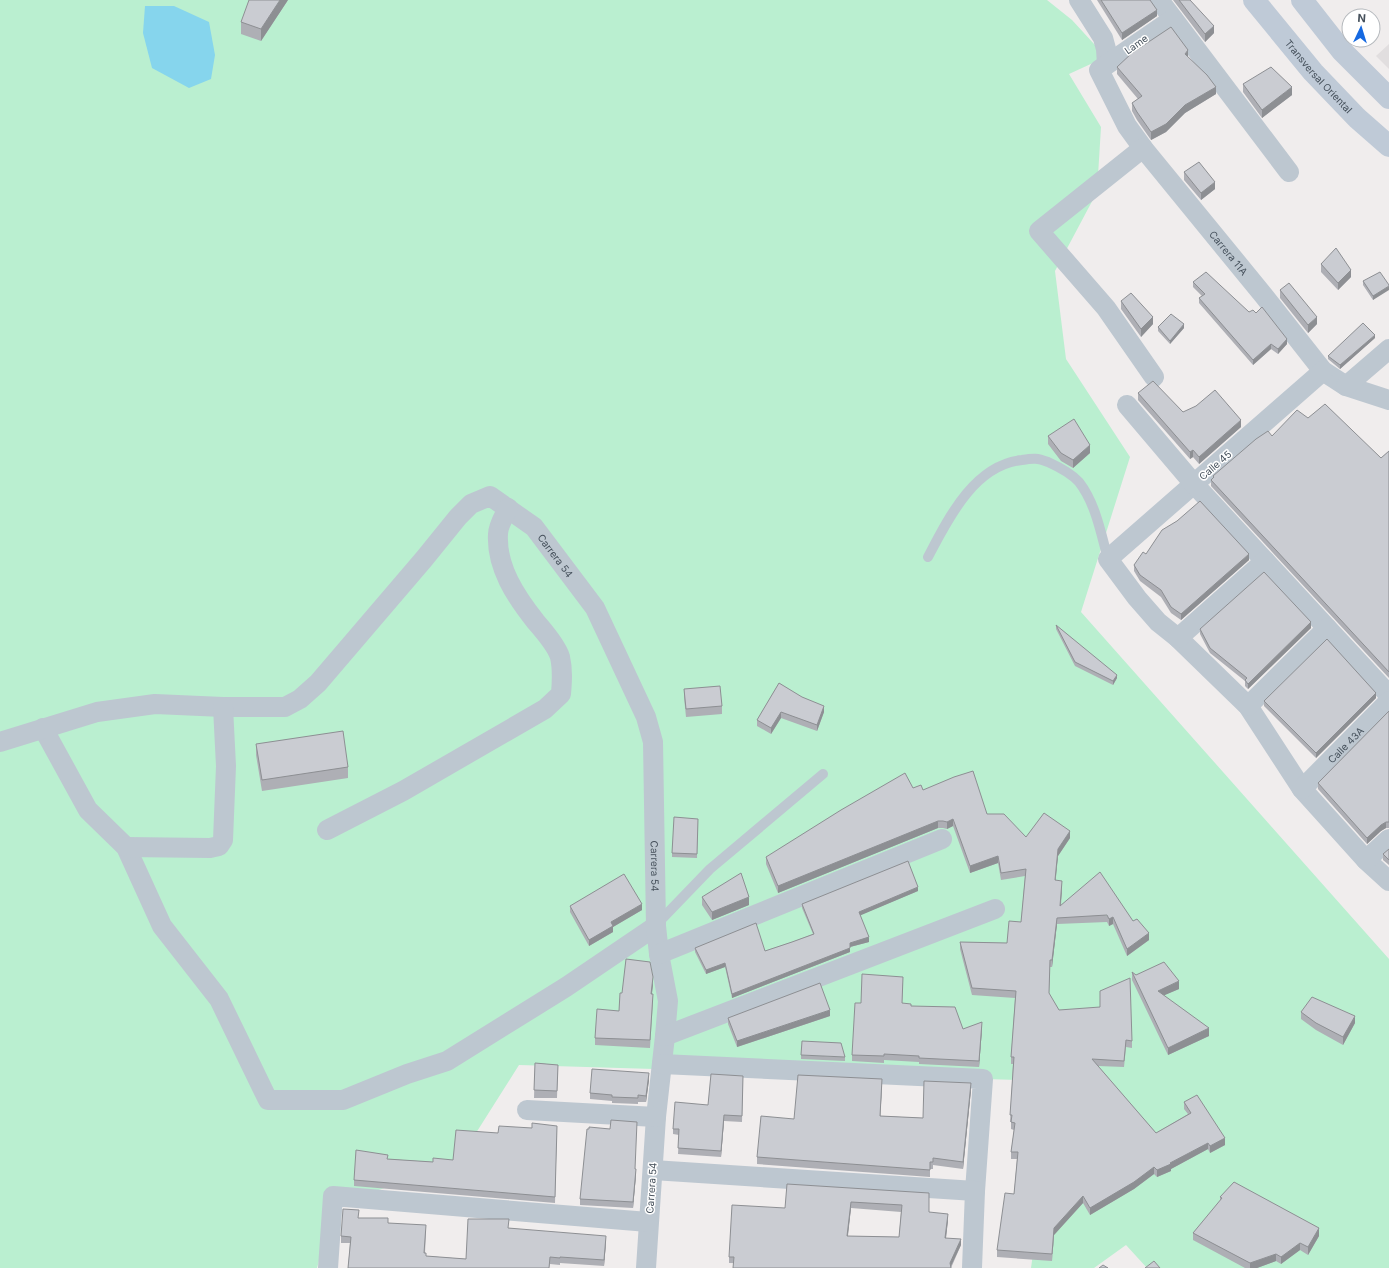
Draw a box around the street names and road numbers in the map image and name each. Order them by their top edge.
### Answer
street label: Lame [1122,32,1150,56]
street label: Transversal Oriental [1283,37,1355,115]
street label: Carrera 11A [1207,228,1250,277]
street label: Calle 45 [1196,448,1234,482]
street label: Carrera 54 [535,532,576,580]
street label: Calle 43A [1325,724,1366,765]
street label: Carrera 54 [649,840,661,892]
street label: Carrera 54 [643,1162,659,1214]

